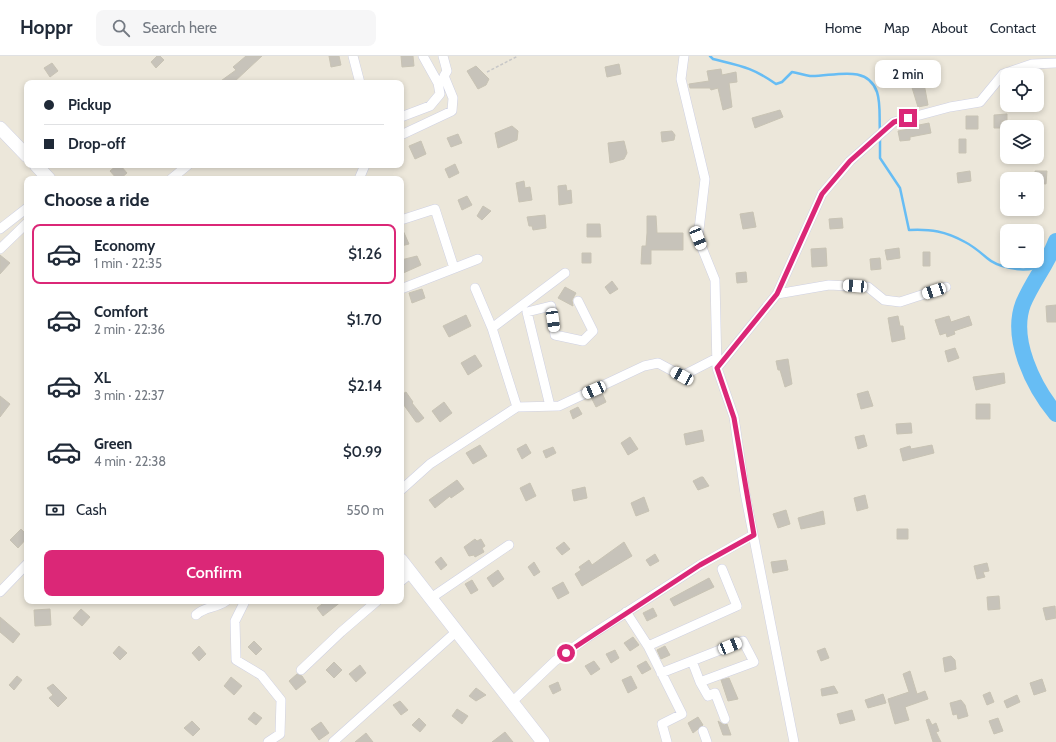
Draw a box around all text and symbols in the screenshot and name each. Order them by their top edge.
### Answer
search box [96,10,376,46]
text: Hoppr [20,16,72,39]
icon: search [110,17,132,39]
text: Search here [142,19,217,37]
text: Home [825,19,862,37]
text: Map [884,19,909,37]
text: About [931,19,968,37]
text: Contact [990,19,1036,37]
callout: 2 min [875,60,941,88]
text: 2 min [892,66,924,82]
map controls [1000,68,1044,268]
button: locate [1000,68,1044,112]
text: Pickup [68,96,111,114]
route end [899,109,917,127]
button: layers [1000,120,1044,164]
text: Drop-off [68,135,126,153]
button: + [1000,172,1044,216]
text: Choose a ride [44,189,149,211]
button: − [1000,224,1044,268]
car [688,225,708,251]
icon: car [46,236,82,272]
text: Economy [94,237,155,255]
text: $1.26 [348,245,382,263]
text: 1 min · 22:35 [94,255,162,271]
car [843,279,867,293]
car [921,282,947,300]
icon: car [46,302,82,338]
text: Comfort [94,303,148,321]
car [545,307,561,333]
text: $1.70 [347,311,382,329]
text: 2 min · 22:36 [94,321,165,337]
car [669,365,695,387]
icon: car [46,368,82,404]
text: XL [94,369,111,387]
text: $2.14 [348,377,382,395]
car [581,380,607,400]
text: 3 min · 22:37 [94,387,164,403]
icon: car [46,434,82,470]
text: Green [94,435,132,453]
text: $0.99 [343,443,382,461]
text: 4 min · 22:38 [94,453,166,469]
icon: cash [44,499,66,521]
text: Cash [76,501,107,519]
text: 550 m [347,502,384,518]
button: Confirm [44,550,384,596]
car [717,636,743,656]
route start [557,644,575,662]

